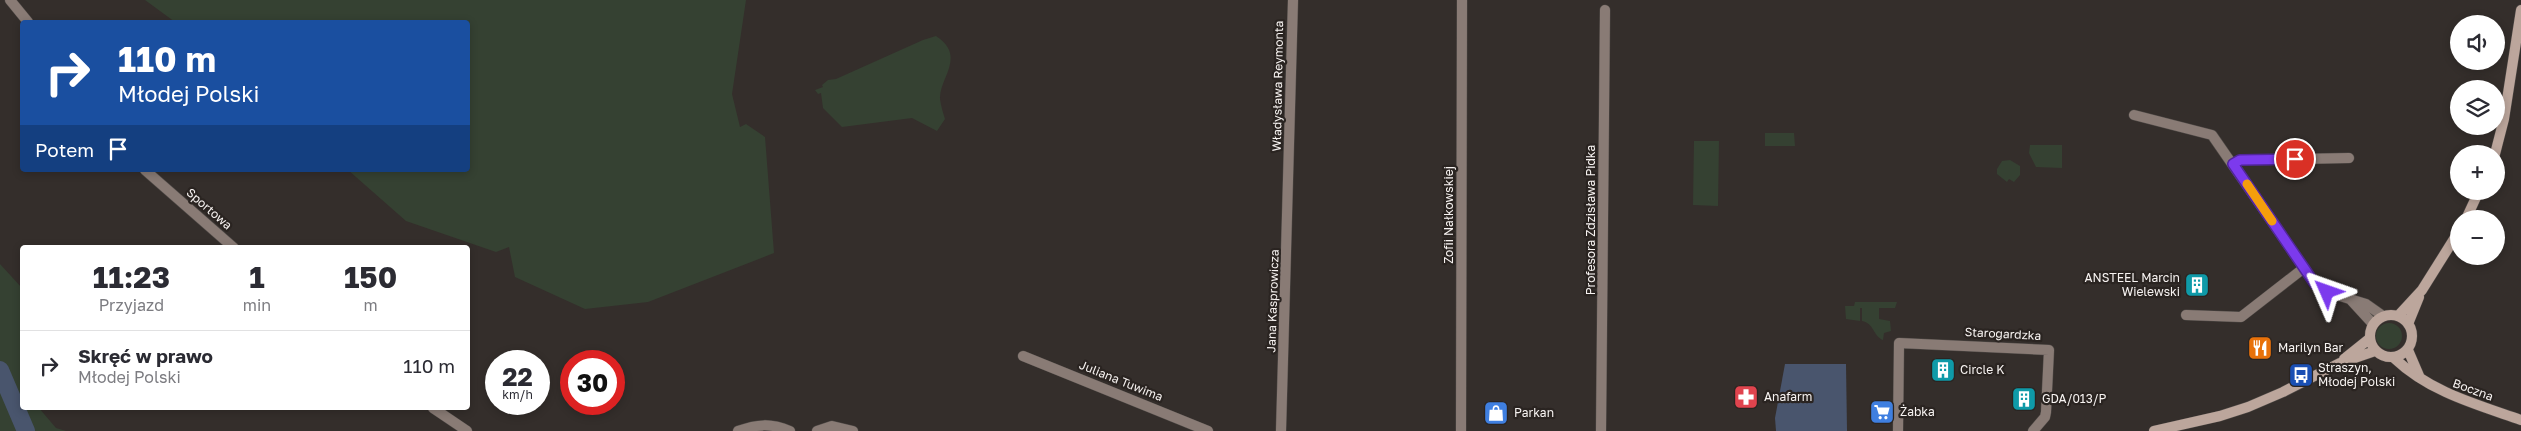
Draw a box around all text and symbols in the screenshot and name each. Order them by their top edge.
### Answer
map controls [2450,15,2505,265]
button: sound [2450,15,2505,70]
street label: Władysława Reymonta [1269,20,1286,151]
text: 110 m [118,38,216,80]
icon: right [35,40,100,105]
text: Młodej Polski [118,80,259,107]
button: layers [2450,80,2505,135]
icon: arrive [104,135,132,163]
text: Potem [35,138,94,161]
pin [2274,138,2316,180]
street label: Profesora Zdzisława Pidka [1583,145,1598,295]
icon: arrive [2281,145,2309,173]
button: + [2450,145,2505,200]
street label: Zofii Nałkowskiej [1441,166,1456,264]
street label: Sportowa [184,185,235,232]
button: − [2450,210,2505,265]
street label: Jana Kasprowicza [1263,249,1282,353]
text: 11:23 [93,259,170,295]
text: 1 [249,259,265,295]
text: 150 [344,259,397,295]
position arrow [2300,265,2352,317]
place label: ANSTEEL Marcin Wielewski [2085,270,2180,299]
building icon: ANSTEEL Marcin Wielewski [2184,272,2210,298]
text: Przyjazd [99,295,164,315]
text: min [243,295,271,315]
text: m [363,295,378,315]
street label: Starogardzka [1964,324,2042,343]
restaurant icon: Marilyn Bar [2247,335,2273,361]
place label: Marilyn Bar [2278,340,2344,355]
text: Skręć w prawo [78,344,213,367]
speed limit sign: 30 [560,350,625,415]
icon: right [35,352,63,380]
text: 110 m [403,354,455,377]
street label: Juliana Tuwima [1077,357,1165,404]
building icon: Circle K [1930,357,1956,383]
place label: Straszyn, Młodej Polski [2318,360,2395,389]
text: 22 [502,361,533,392]
place label: Circle K [1960,362,2004,377]
bus stop icon: Straszyn, Młodej Polski [2288,362,2314,388]
text: Młodej Polski [78,367,181,387]
street label: Boczna [2451,375,2495,404]
pharmacy icon: Anafarm [1733,384,1759,410]
building icon: GDA/013/P [2011,386,2037,412]
text: km/h [502,387,533,402]
place label: Anafarm [1764,389,1812,404]
place label: GDA/013/P [2042,391,2106,406]
supermarket icon: Żabka [1869,399,1895,425]
shop icon: Parkan [1483,400,1509,426]
place label: Żabka [1900,404,1935,419]
place label: Parkan [1514,405,1554,420]

